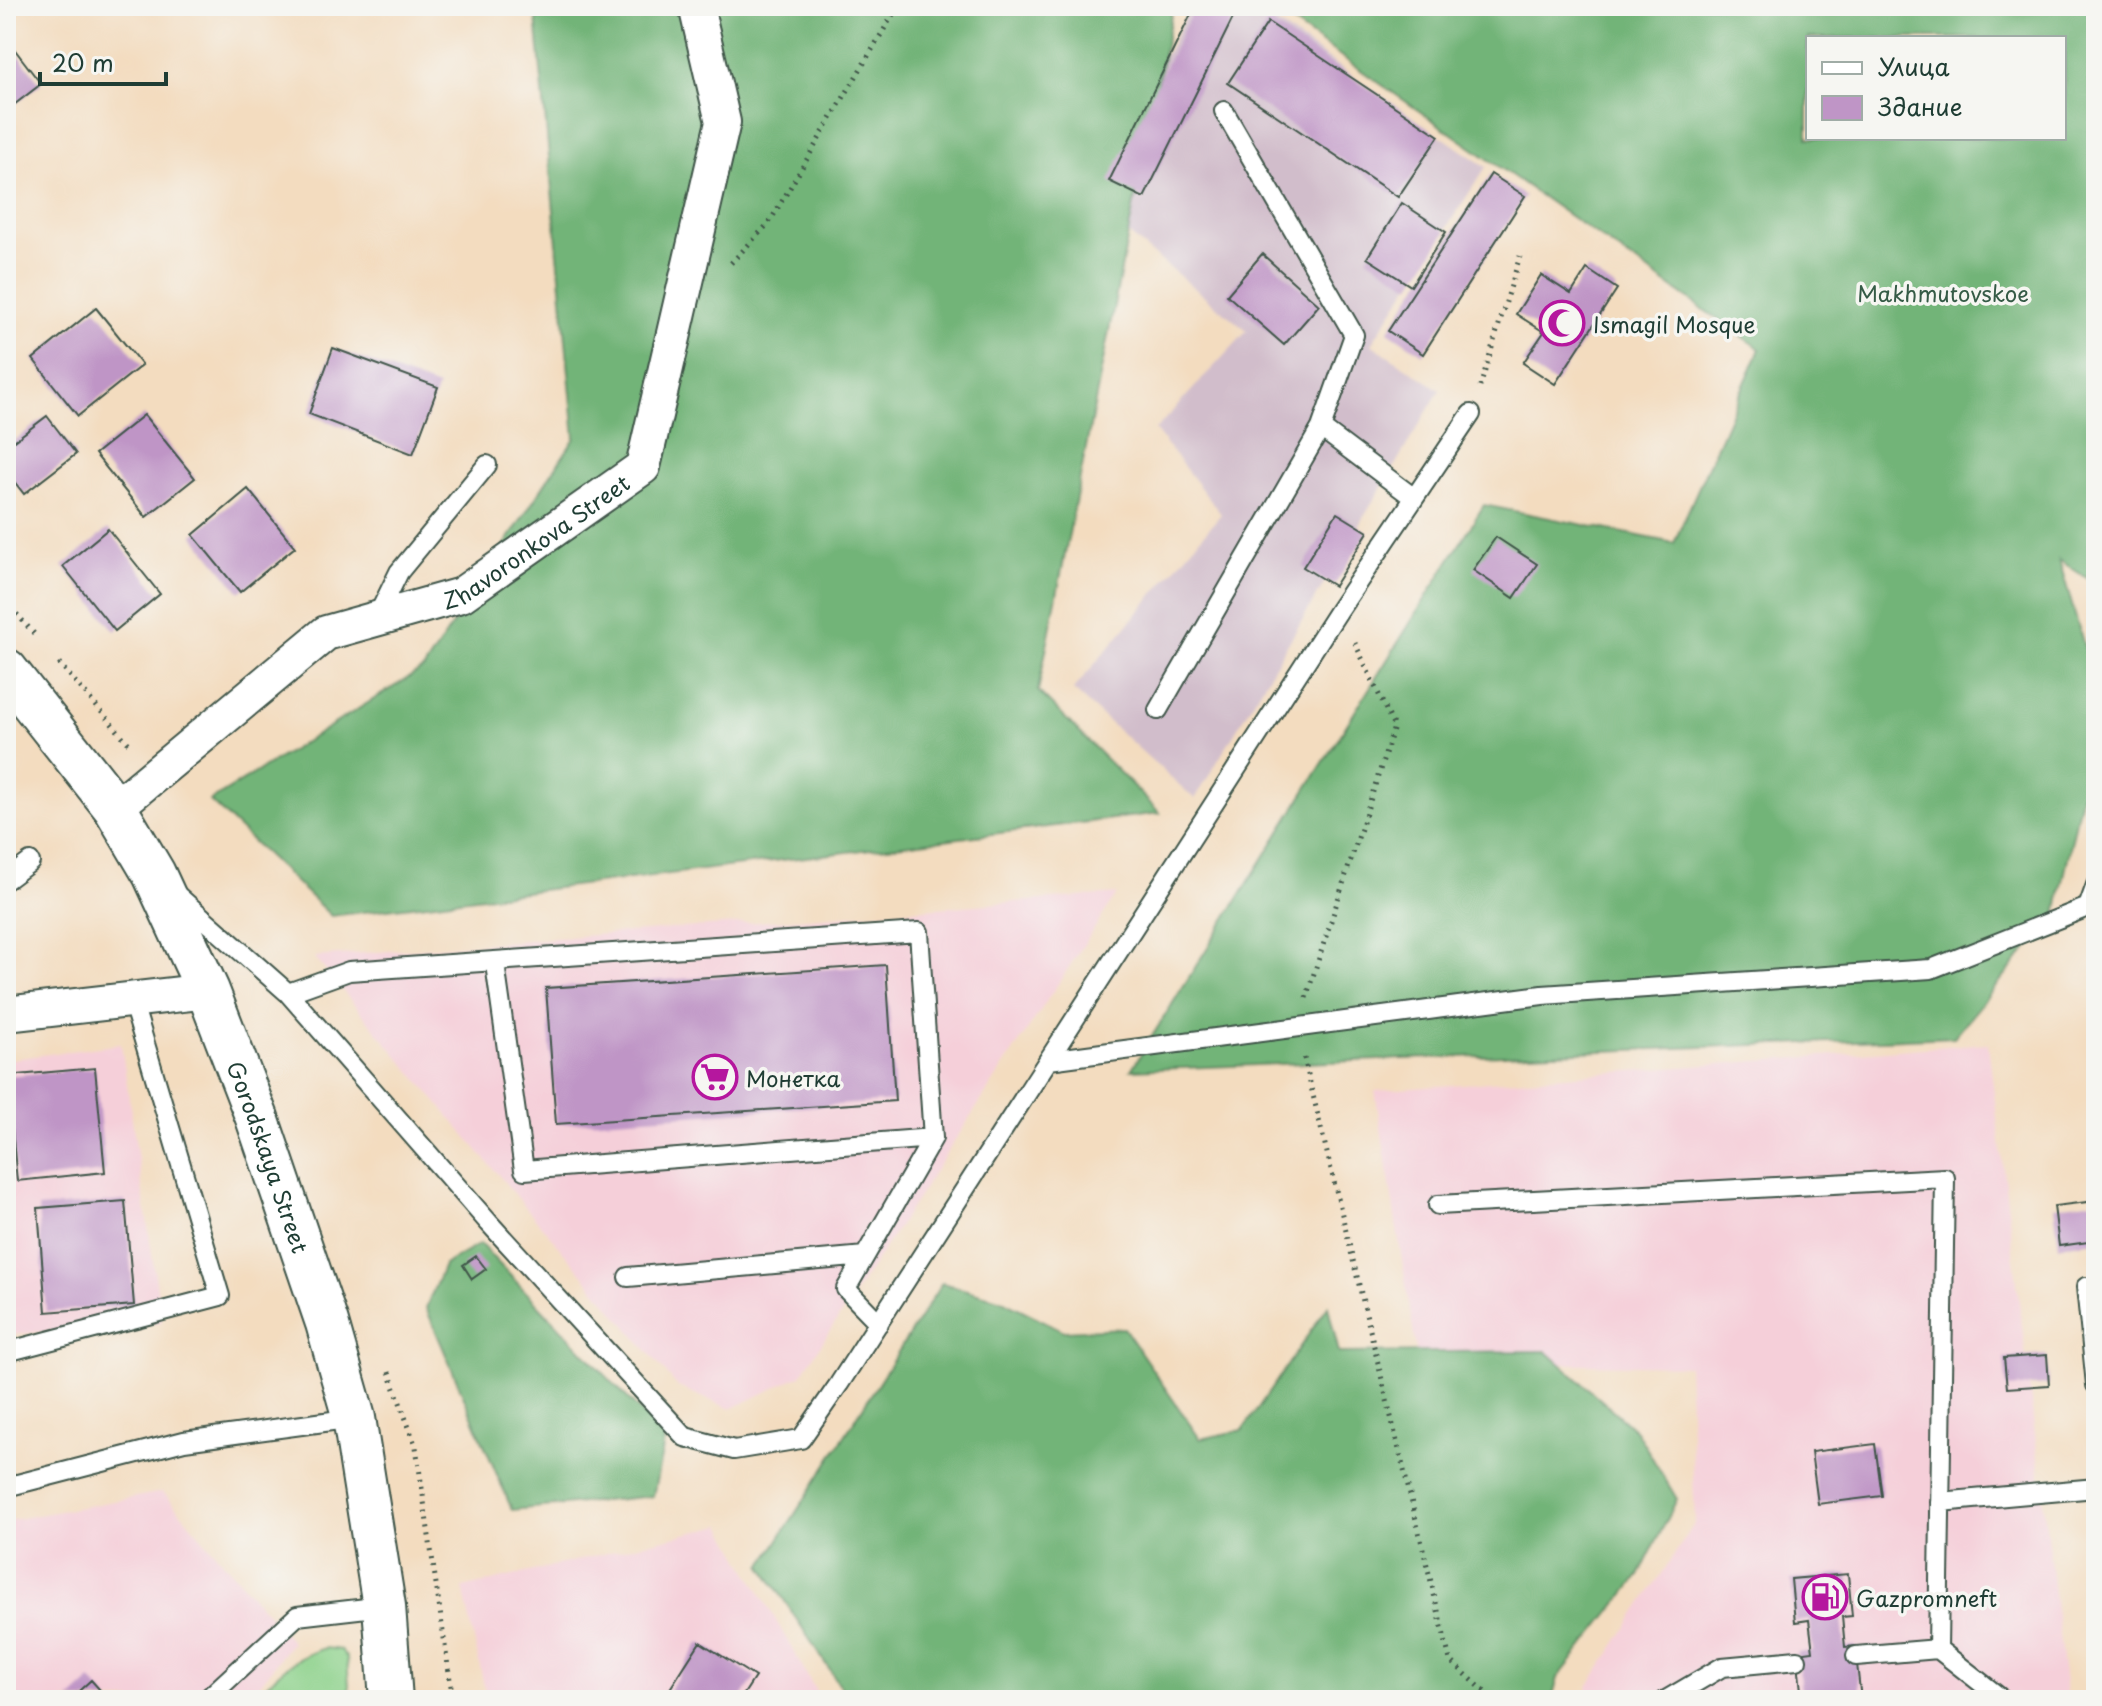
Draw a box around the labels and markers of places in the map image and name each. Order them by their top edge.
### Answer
mosque icon: Ismagil Mosque [1538,299,1586,347]
place label: Ismagil Mosque [1593,307,1755,340]
supermarket icon: Монетка [691,1053,739,1101]
place label: Монетка [746,1061,840,1094]
fuel station icon: Gazpromneft [1801,1573,1849,1621]
place label: Gazpromneft [1856,1581,1997,1614]

